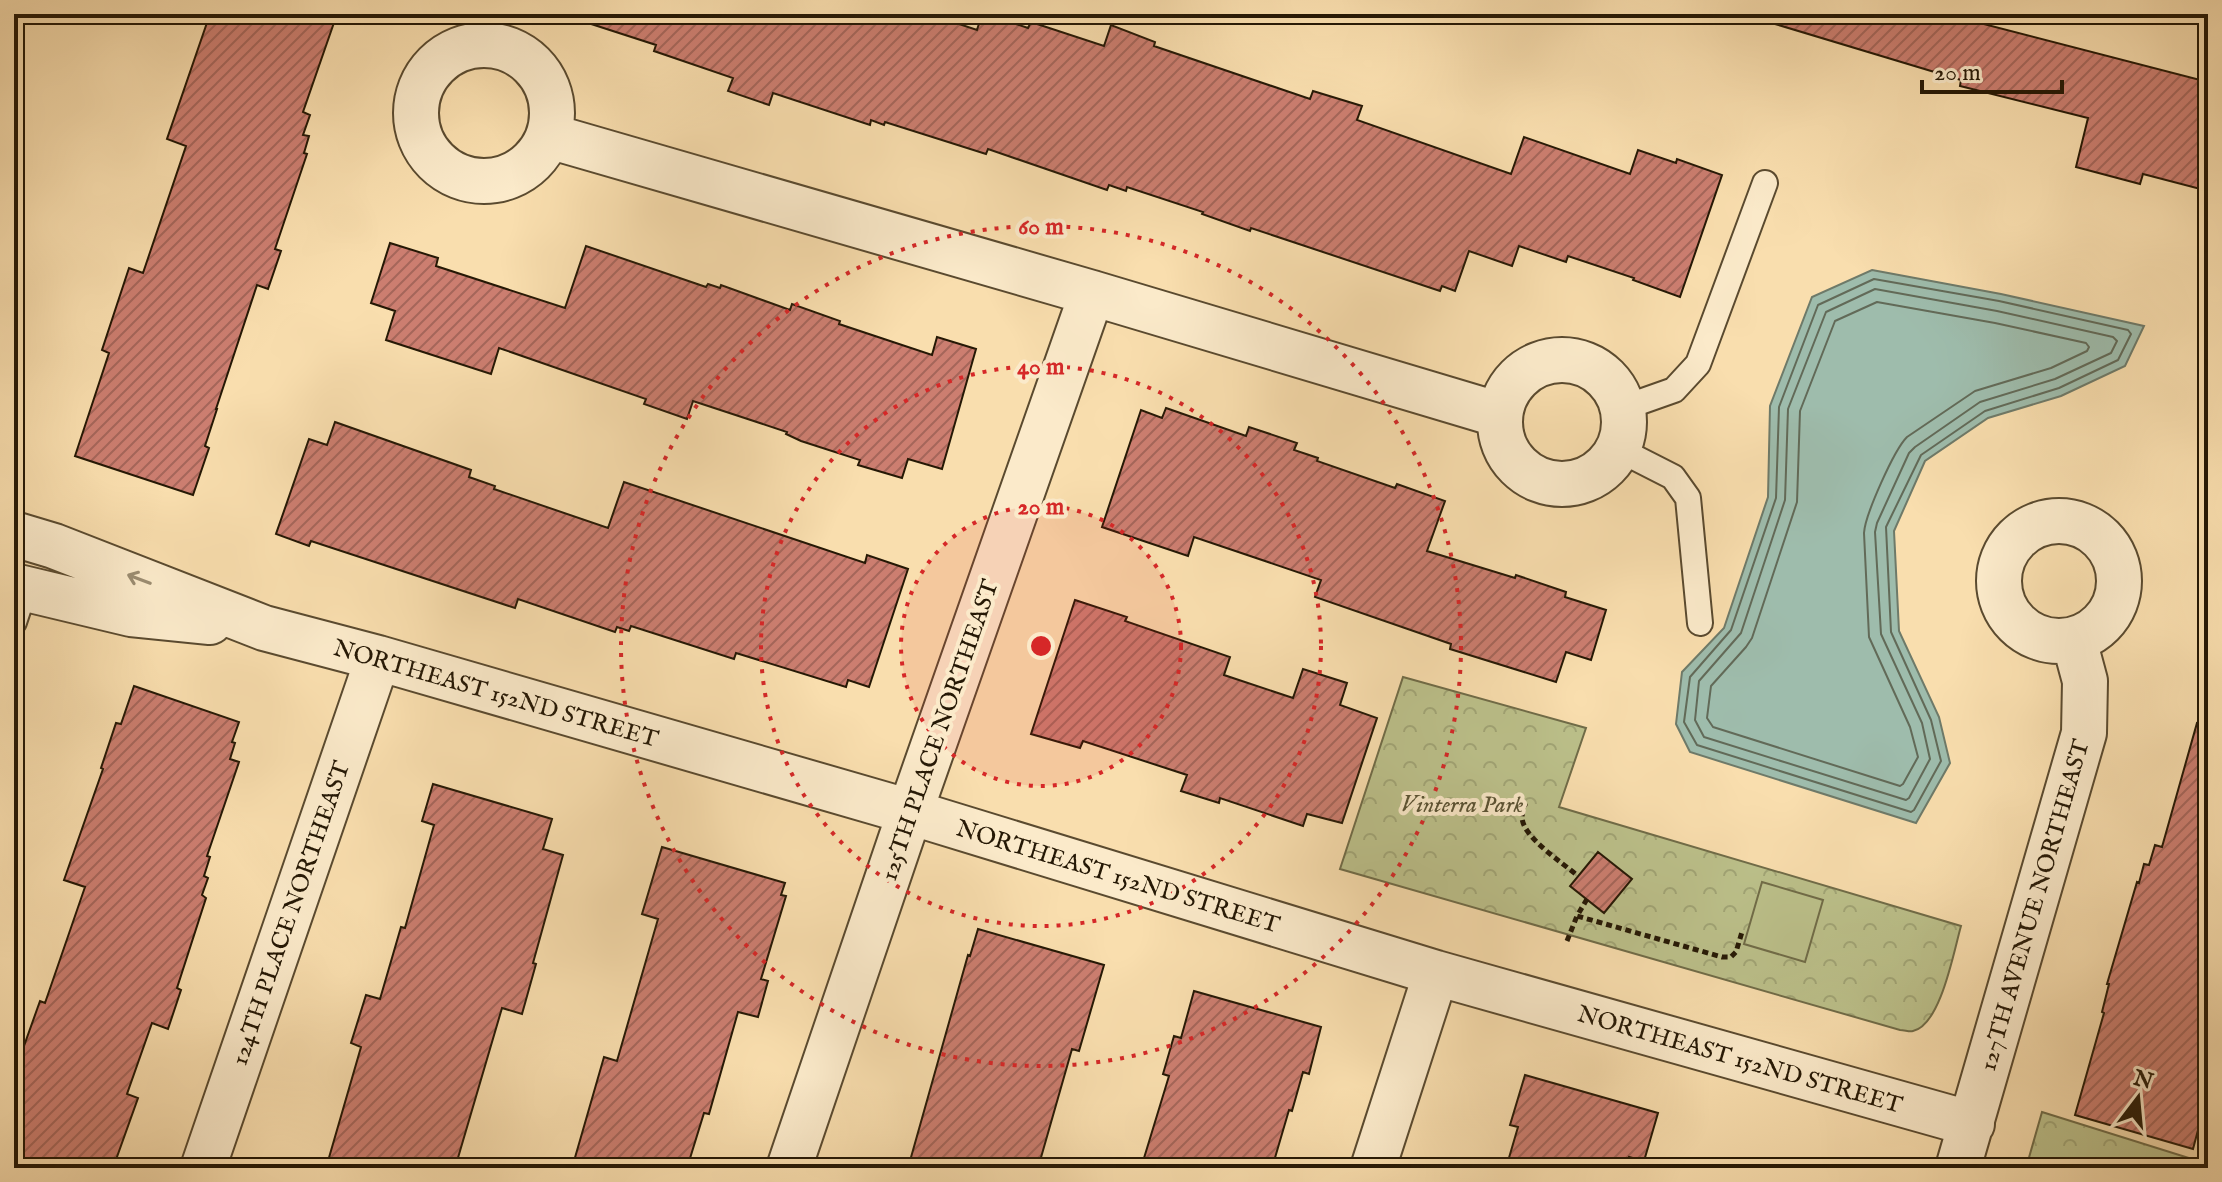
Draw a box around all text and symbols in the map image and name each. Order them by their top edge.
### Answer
scale bar [1922,44,2062,94]
text: 20 m [1934,58,1981,89]
text: 60 m [1018,212,1064,243]
text: 40 m [1017,352,1065,383]
text: 20 m [1018,492,1065,523]
one-way arrow [127,570,152,585]
street label: 125TH PLACE NORTHEAST [874,575,1007,885]
centre of rings [1027,632,1055,660]
street label: NORTHEAST 152ND STREET [330,633,662,756]
street label: 127TH AVENUE NORTHEAST [1973,736,2098,1075]
street label: 124TH PLACE NORTHEAST [225,757,358,1070]
park label: Vinterra Park [1401,790,1524,821]
street label: NORTHEAST 152ND STREET [952,813,1284,942]
street label: NORTHEAST 152ND STREET [1574,999,1906,1122]
north arrow [2098,1058,2178,1138]
text: N [2129,1064,2156,1097]

